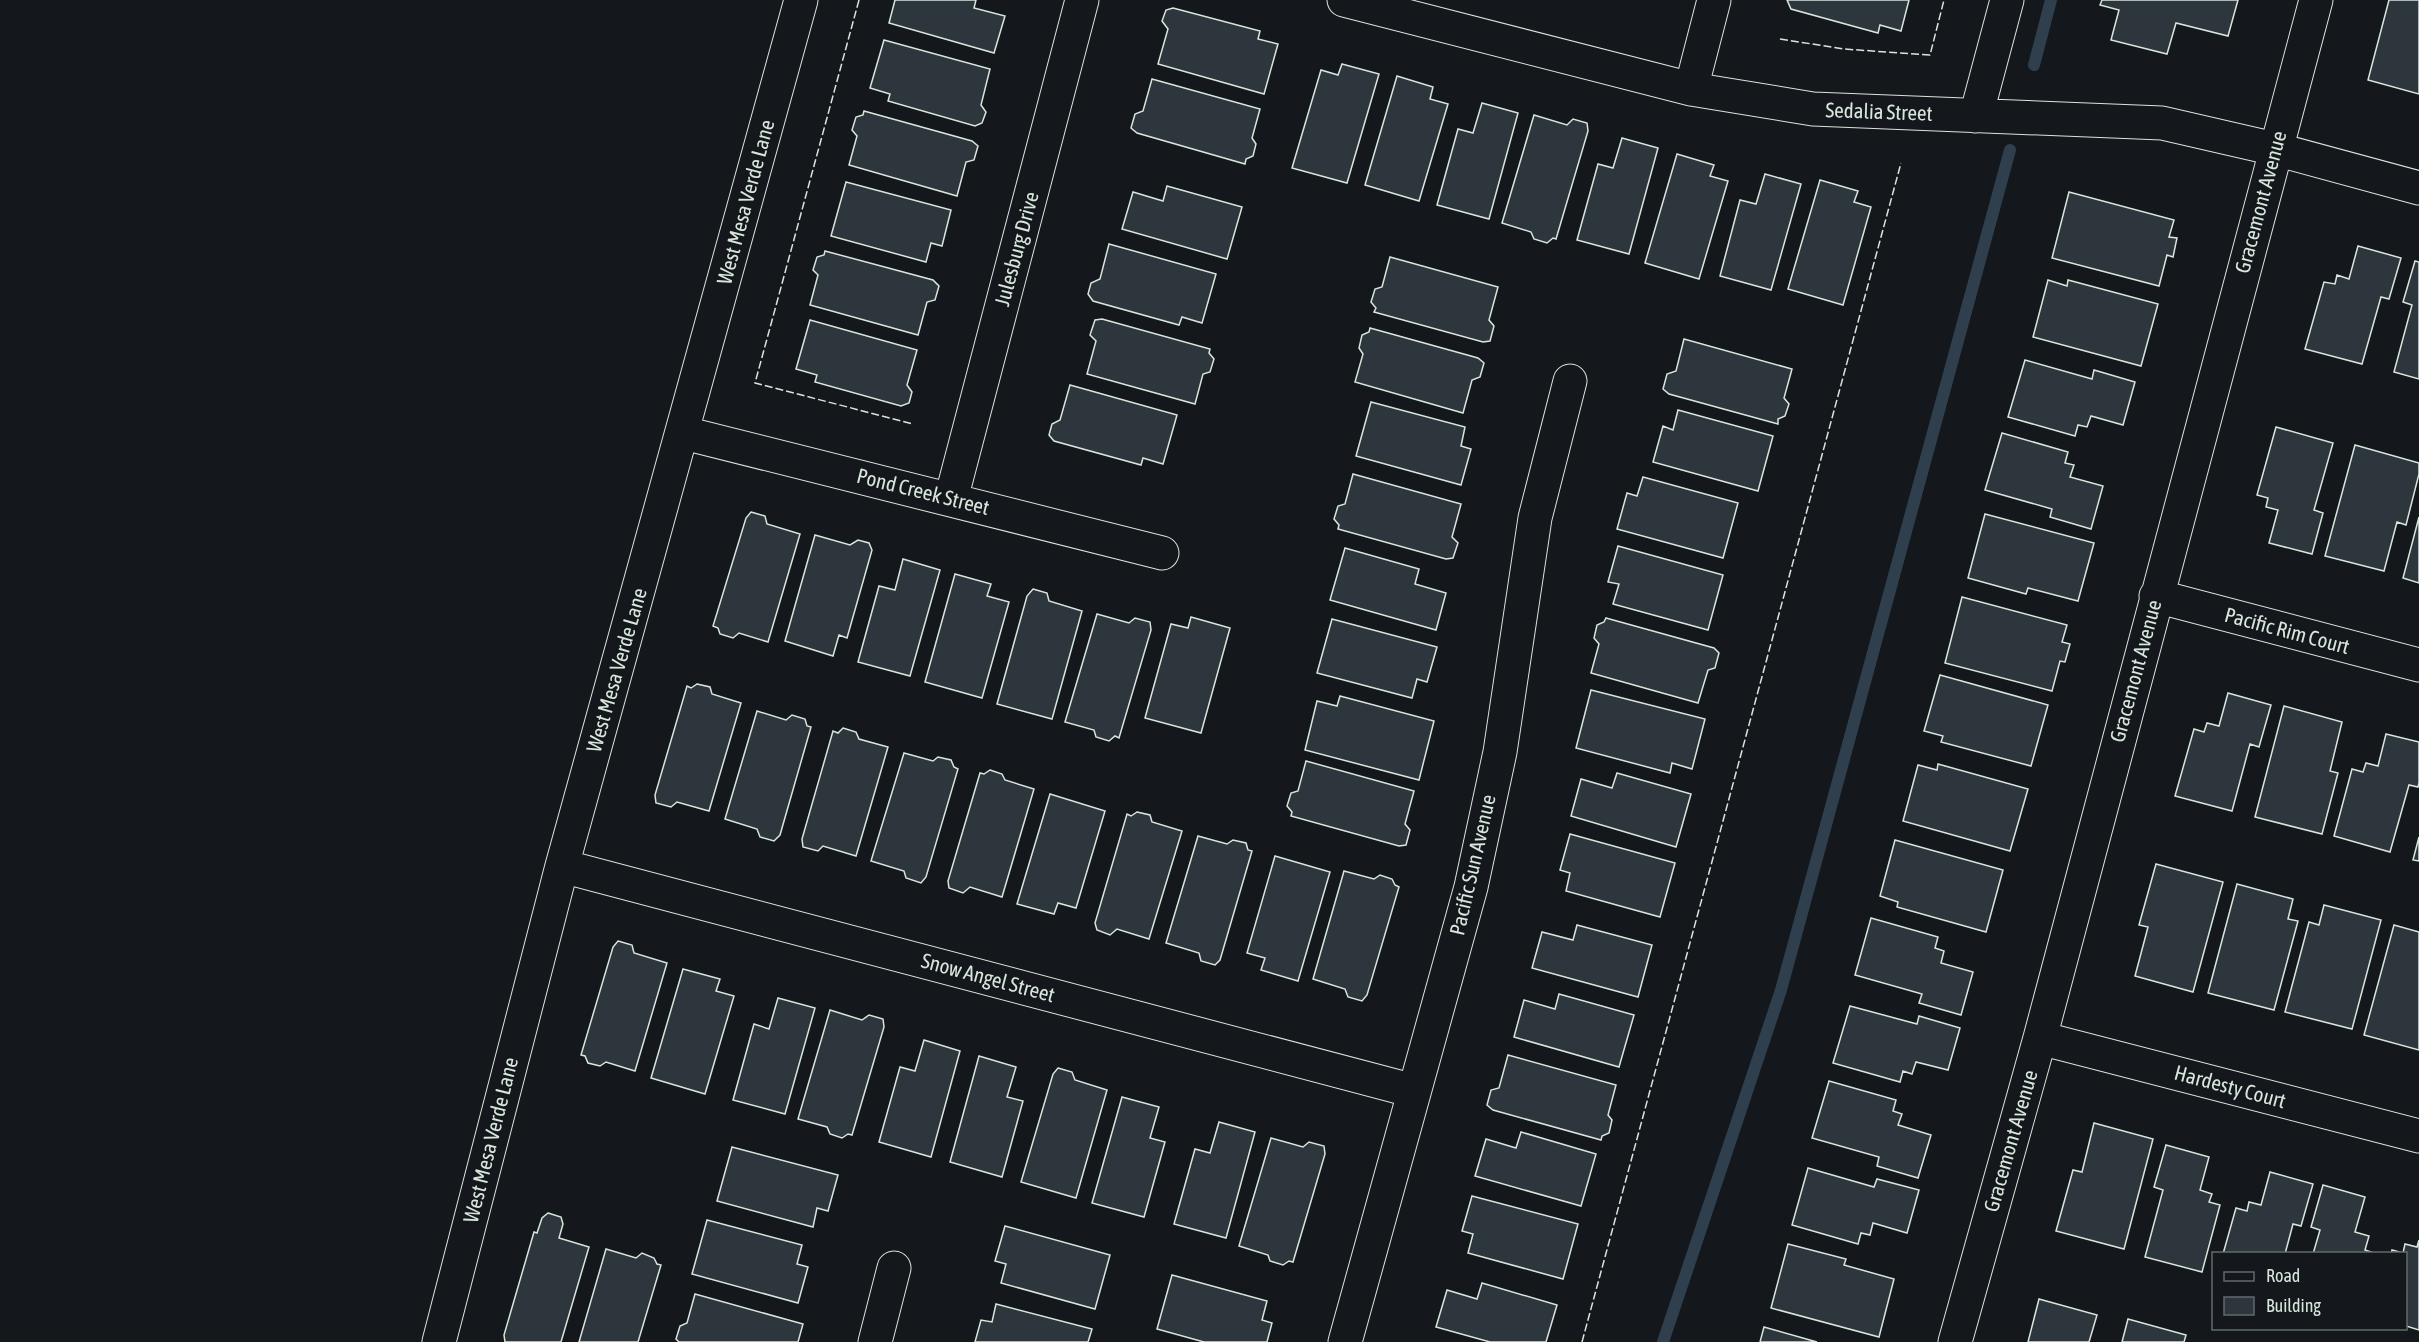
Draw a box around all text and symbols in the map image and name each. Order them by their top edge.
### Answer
street label: Sedalia Street [1825,97,1933,125]
street label: West Mesa Verde Lane [712,117,779,287]
street label: Gracemont Avenue [2230,128,2291,275]
street label: Julesburg Drive [989,189,1043,309]
street label: Pond Creek Street [854,463,992,519]
street label: West Mesa Verde Lane [581,585,651,754]
street label: Gracemont Avenue [2105,597,2166,744]
street label: Pacific Rim Court [2222,602,2352,658]
street label: Pacific Sun Avenue [1444,792,1500,937]
street label: Snow Angel Street [919,948,1058,1006]
street label: West Mesa Verde Lane [458,1055,522,1225]
street label: Hardesty Court [2172,1060,2288,1112]
street label: Gracemont Avenue [1978,1067,2042,1214]
legend [2212,1252,2407,1330]
text: Road [2266,1265,2300,1286]
text: Building [2266,1295,2321,1316]

